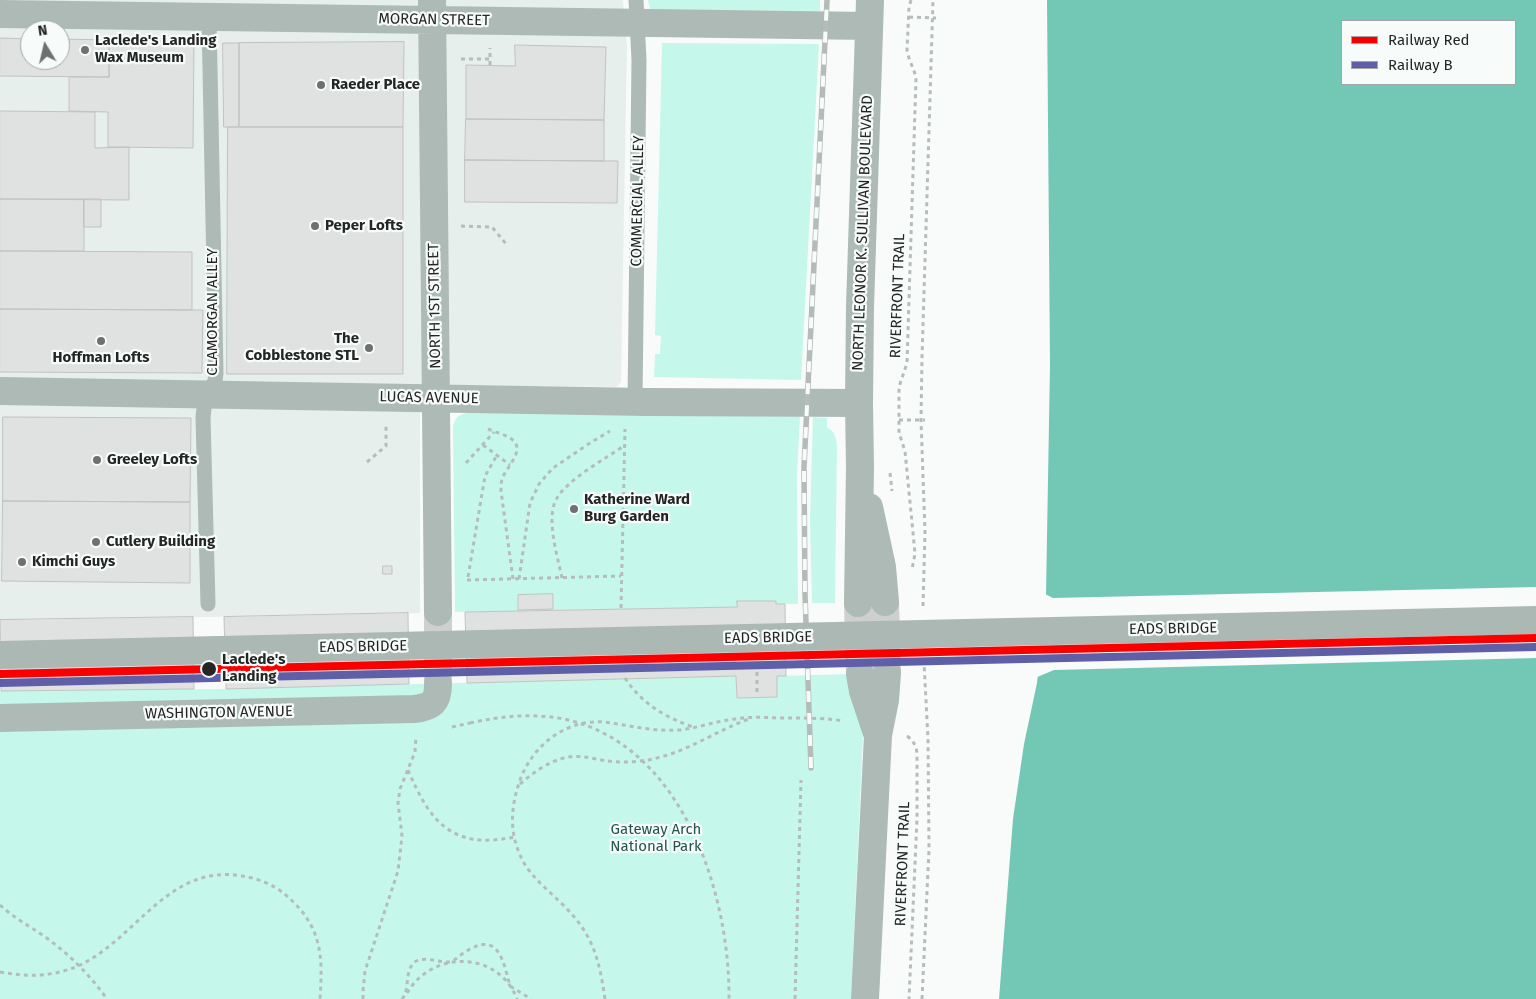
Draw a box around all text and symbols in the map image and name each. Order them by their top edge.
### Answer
street label: MORGAN STREET [378,10,490,30]
north arrow [20,20,70,70]
legend [1341,20,1516,85]
text: N [37,22,49,40]
text: Railway Red [1388,31,1470,49]
place label: Laclede's Landing Wax Museum [95,32,217,67]
marker: Laclede's Landing Wax Museum [79,44,91,56]
text: Railway B [1388,56,1453,74]
place label: Raeder Place [331,76,420,94]
marker: Raeder Place [315,79,327,91]
street label: NORTH LEONOR K. SULLIVAN BOULEVARD [849,95,877,371]
street label: COMMERCIAL ALLEY [628,135,648,267]
place label: Peper Lofts [325,217,403,235]
marker: Peper Lofts [309,220,321,232]
street label: RIVERFRONT TRAIL [887,233,909,359]
street label: NORTH 1ST STREET [425,243,445,369]
street label: CLAMORGAN ALLEY [204,248,222,376]
place label: The Cobblestone STL [245,330,359,365]
marker: Hoffman Lofts [95,335,107,347]
marker: The Cobblestone STL [363,342,375,354]
place label: Hoffman Lofts [53,349,149,367]
street label: LUCAS AVENUE [379,388,479,408]
place label: Greeley Lofts [107,451,197,469]
marker: Greeley Lofts [91,454,103,466]
place label: Katherine Ward Burg Garden [584,491,690,526]
marker: Katherine Ward Burg Garden [568,503,580,515]
place label: Cutlery Building [106,533,215,551]
marker: Cutlery Building [90,536,102,548]
place label: Kimchi Guys [32,553,115,571]
marker: Kimchi Guys [16,556,28,568]
street label: EADS BRIDGE [1129,619,1217,639]
street label: EADS BRIDGE [724,628,812,648]
street label: EADS BRIDGE [319,637,407,657]
place label: Laclede's Landing [222,651,285,686]
marker: Laclede's Landing [200,660,218,678]
street label: WASHINGTON AVENUE [145,703,293,723]
street label: RIVERFRONT TRAIL [892,801,914,927]
park label: Gateway Arch National Park [610,821,702,856]

